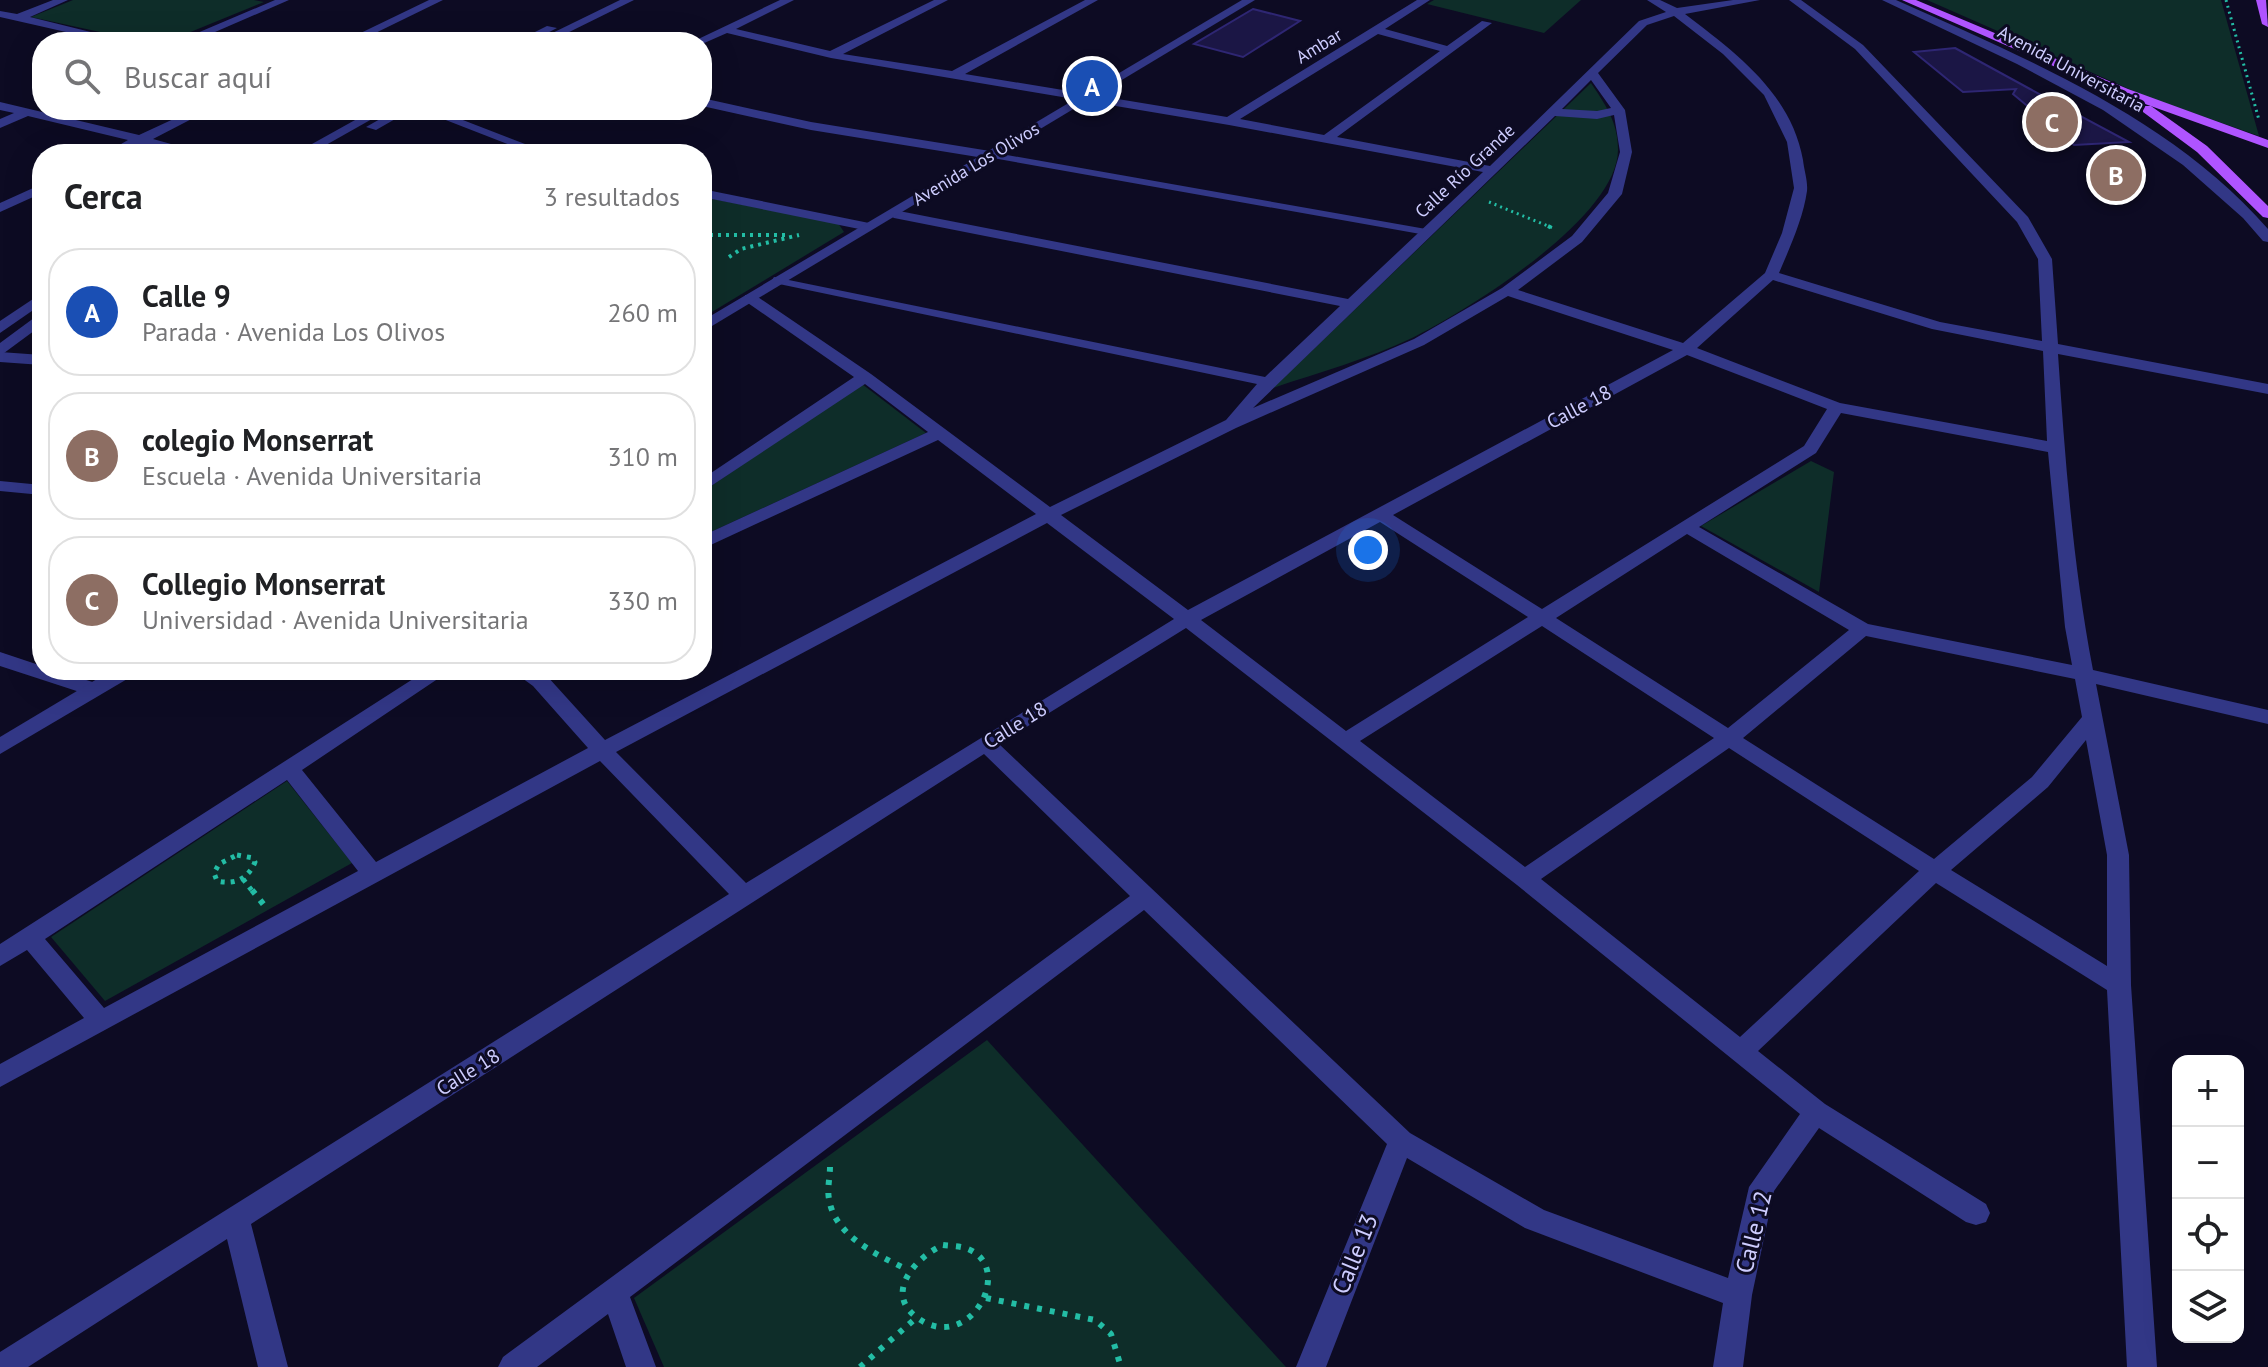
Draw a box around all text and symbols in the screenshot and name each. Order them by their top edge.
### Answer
street label: Avenida Universitaria [1994,20,2149,117]
street label: Ambar [1291,23,1346,68]
search box [32,32,712,120]
icon: search [60,54,104,98]
pin: A [1066,56,1118,116]
text: Buscar aquí [124,57,272,96]
pin: C [2026,92,2078,152]
street label: Avenida Los Olivos [908,117,1043,211]
street label: Calle Río Grande [1410,119,1519,223]
pin: B [2090,145,2142,205]
text: Cerca [64,174,143,218]
text: 3 resultados [544,180,680,213]
text: Calle 9 [142,276,231,315]
text: A [84,296,100,329]
text: 260 m [607,296,678,329]
text: Parada · Avenida Los Olivos [142,315,445,348]
street label: Calle 18 [1542,379,1616,435]
text: colegio Monserrat [142,420,373,459]
text: B [84,440,100,473]
text: 310 m [607,440,678,473]
text: Escuela · Avenida Universitaria [142,459,482,492]
your location [1348,530,1388,570]
text: Collegio Monserrat [142,564,385,603]
text: C [85,584,99,617]
text: 330 m [607,584,678,617]
text: Universidad · Avenida Universitaria [142,603,529,636]
street label: Calle 18 [978,695,1052,755]
street label: Calle 18 [431,1042,505,1102]
map controls [2172,1055,2244,1343]
button: + [2172,1055,2244,1127]
button: − [2172,1127,2244,1199]
street label: Calle 12 [1728,1187,1779,1276]
button: locate [2172,1199,2244,1271]
street label: Calle 13 [1324,1209,1385,1299]
button: layers [2172,1271,2244,1343]

